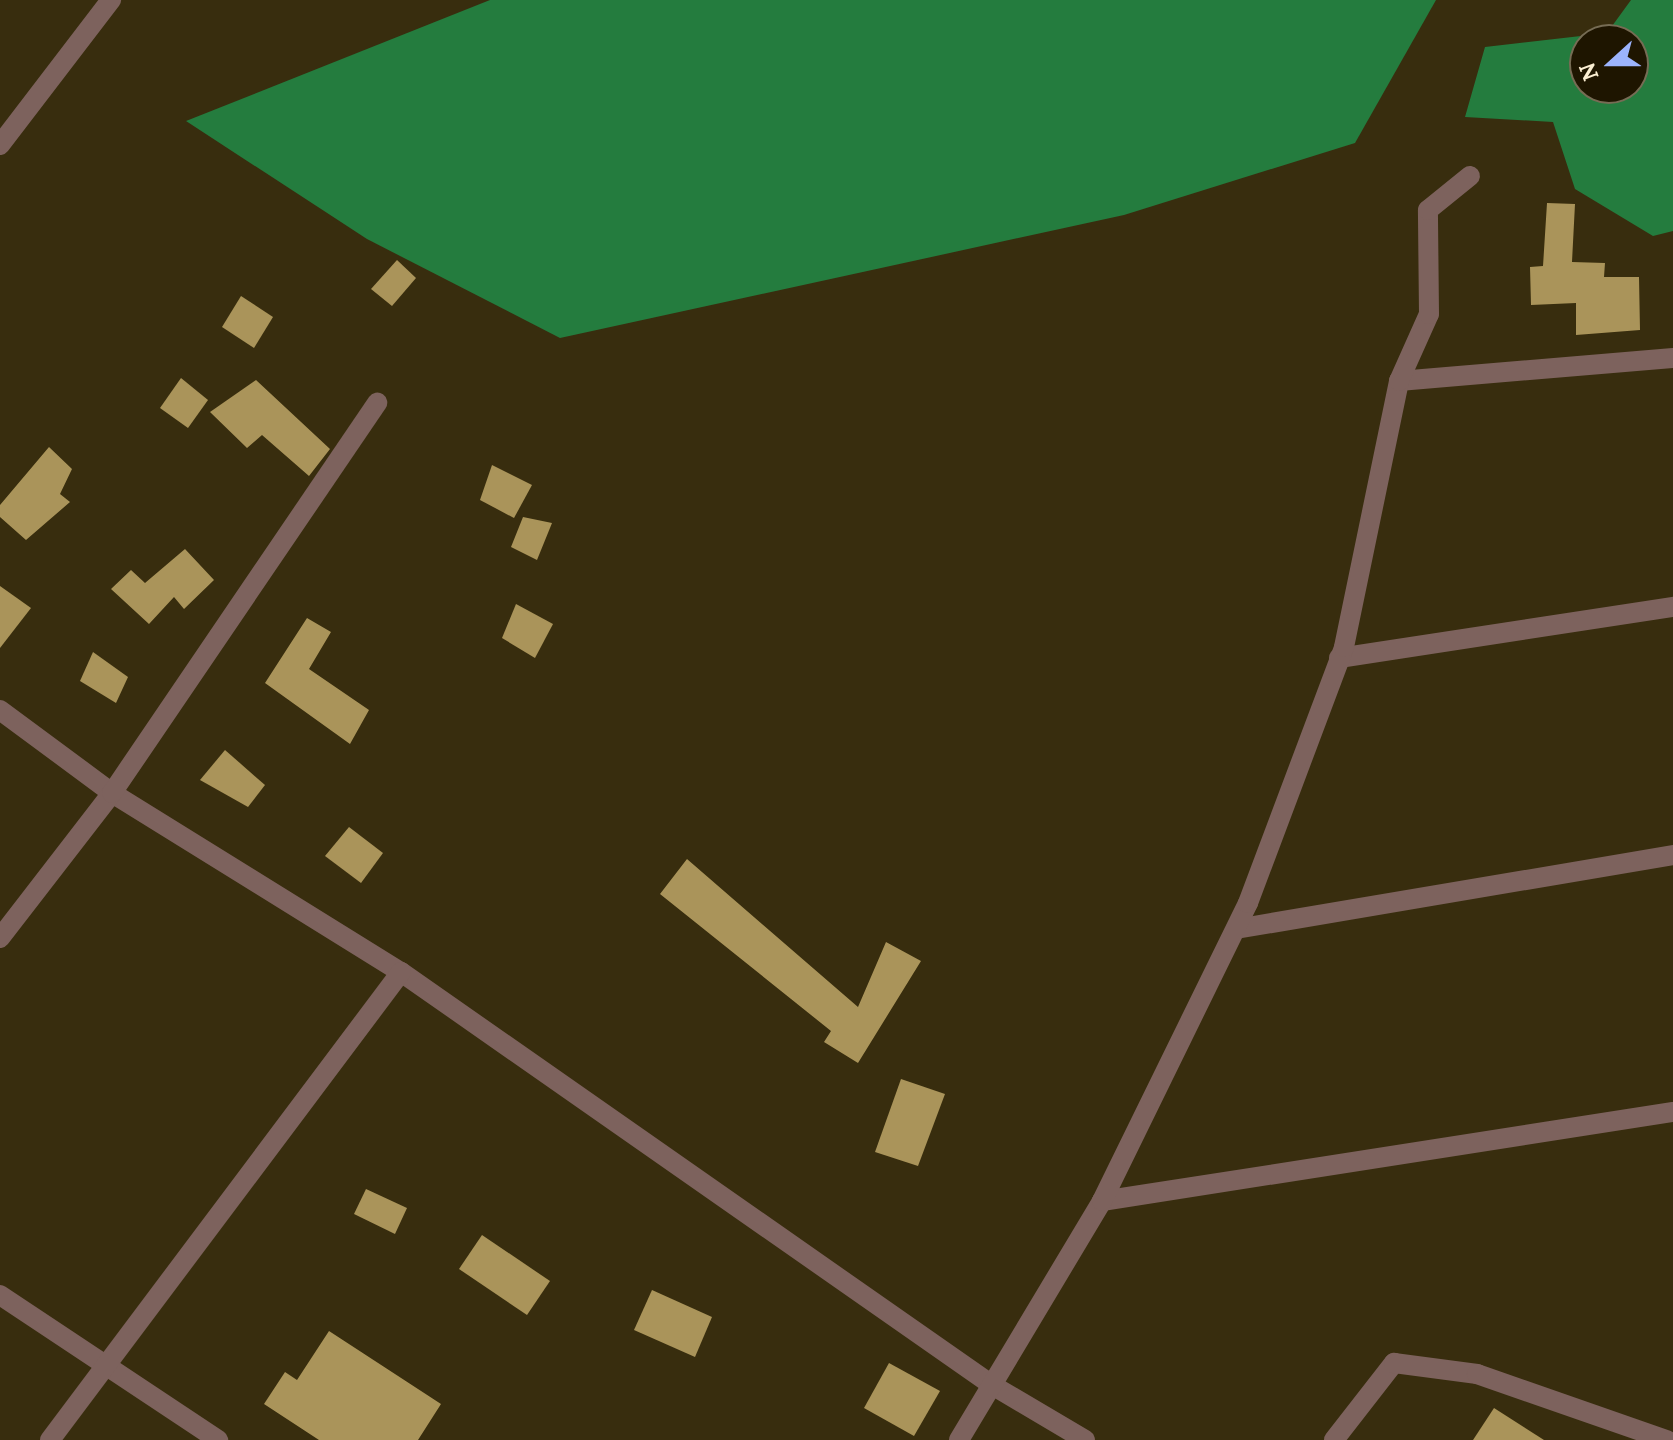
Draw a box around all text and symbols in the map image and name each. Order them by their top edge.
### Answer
north arrow [1569,24,1649,104]
text: N [1572,59,1605,85]

